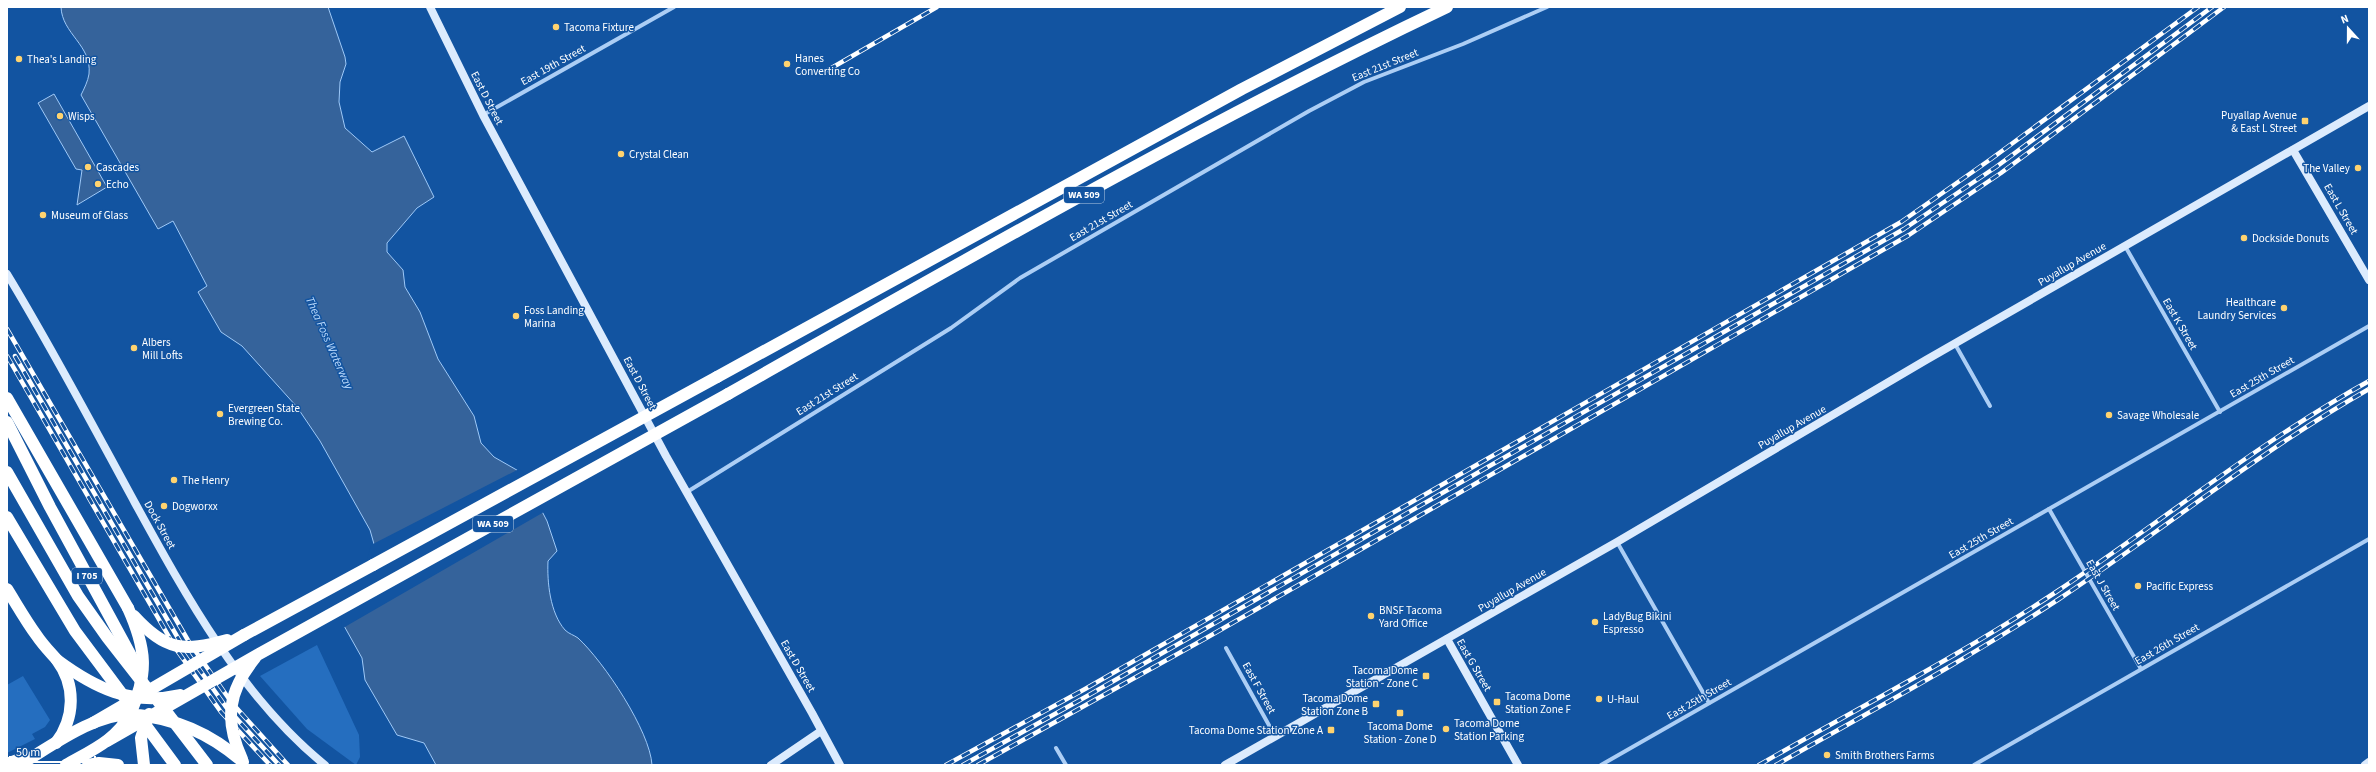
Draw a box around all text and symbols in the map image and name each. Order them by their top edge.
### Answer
north arrow [2328,8,2368,48]
text: N [2338,11,2351,27]
place label: Tacoma Fixture [564,20,634,35]
marker: Tacoma Fixture [551,22,561,32]
street label: East 19th Street [518,41,588,89]
street label: East 21st Street [1350,45,1421,85]
place label: Hanes Converting Co [795,51,860,79]
place label: Thea's Landing [27,52,97,67]
marker: Thea's Landing [14,54,24,64]
marker: Hanes Converting Co [782,59,792,69]
street label: East D Street [467,69,507,128]
place label: Puyallap Avenue & East L Street [2221,108,2298,136]
place label: Wisps [68,109,95,124]
marker: Wisps [55,111,65,121]
marker: Puyallap Avenue & East L Street [2300,116,2310,126]
place label: Crystal Clean [629,147,689,162]
marker: Crystal Clean [616,149,626,159]
place label: Cascades [96,160,139,175]
place label: The Valley [2303,161,2350,176]
marker: Cascades [83,162,93,172]
marker: The Valley [2353,163,2363,173]
place label: Echo [106,177,129,192]
marker: Echo [93,179,103,189]
street label: East L Street [2320,181,2362,238]
road number: WA 509 [1064,187,1104,203]
street label: East 21st Street [1067,197,1135,245]
place label: Museum of Glass [51,208,128,223]
marker: Museum of Glass [38,210,48,220]
place label: Dockside Donuts [2252,231,2330,246]
marker: Dockside Donuts [2239,233,2249,243]
street label: Puyallup Avenue [2035,238,2109,290]
water label: Thea Foss Waterway [301,294,357,393]
street label: East K Street [2159,295,2201,353]
place label: Healthcare Laundry Services [2197,295,2277,323]
place label: Foss Landing Marina [524,303,584,331]
marker: Healthcare Laundry Services [2279,303,2289,313]
marker: Foss Landing Marina [511,311,521,321]
place label: Albers Mill Lofts [142,335,183,363]
marker: Albers Mill Lofts [129,343,139,353]
street label: East 25th Street [2227,352,2297,402]
street label: East D Street [620,354,660,412]
street label: East 21st Street [793,369,861,419]
place label: Evergreen State Brewing Co. [228,401,300,429]
street label: Puyallup Avenue [1755,401,1829,453]
place label: Savage Wholesale [2117,408,2200,423]
marker: Evergreen State Brewing Co. [215,409,225,419]
marker: Savage Wholesale [2104,410,2114,420]
place label: The Henry [182,473,229,488]
marker: The Henry [169,475,179,485]
street label: Dock Street [141,498,180,552]
place label: Dogworxx [172,499,218,514]
marker: Dogworxx [159,501,169,511]
street label: East 25th Street [1946,513,2016,563]
road number: WA 509 [473,516,513,532]
street label: East J Street [2082,557,2124,614]
street label: Puyallup Avenue [1475,564,1549,616]
road number: I 705 [72,568,102,584]
place label: Pacific Express [2146,579,2213,594]
marker: Pacific Express [2133,581,2143,591]
place label: BNSF Tacoma Yard Office [1378,603,1442,631]
place label: LadyBug Bikini Espresso [1603,609,1671,637]
marker: BNSF Tacoma Yard Office [1366,611,1376,621]
marker: LadyBug Bikini Espresso [1590,617,1600,627]
street label: East 26th Street [2132,619,2202,669]
street label: East G Street [1453,636,1495,694]
street label: East D Street [777,637,819,695]
street label: East F Street [1239,660,1279,717]
place label: Tacoma Dome Station - Zone C [1346,663,1419,691]
marker: Tacoma Dome Station - Zone C [1421,671,1431,681]
street label: East 25th Street [1664,674,1734,724]
place label: Tacoma Dome Station Zone F [1505,689,1571,717]
place label: Tacoma Dome Station Zone B [1301,691,1369,719]
place label: U-Haul [1607,692,1639,707]
marker: U-Haul [1594,694,1604,704]
marker: Tacoma Dome Station Zone F [1492,697,1502,707]
marker: Tacoma Dome Station Zone B [1371,699,1381,709]
marker: Tacoma Dome Station - Zone D [1395,708,1405,718]
place label: Tacoma Dome Station Parking [1454,716,1524,744]
place label: Tacoma Dome Station - Zone D [1364,719,1437,747]
place label: Tacoma Dome Station Zone A [1189,723,1323,738]
marker: Tacoma Dome Station Parking [1441,724,1451,734]
marker: Tacoma Dome Station Zone A [1326,725,1336,735]
scale bar [10,738,95,764]
text: 50 m [16,744,40,761]
place label: Smith Brothers Farms [1835,748,1935,763]
marker: Smith Brothers Farms [1822,750,1832,760]

